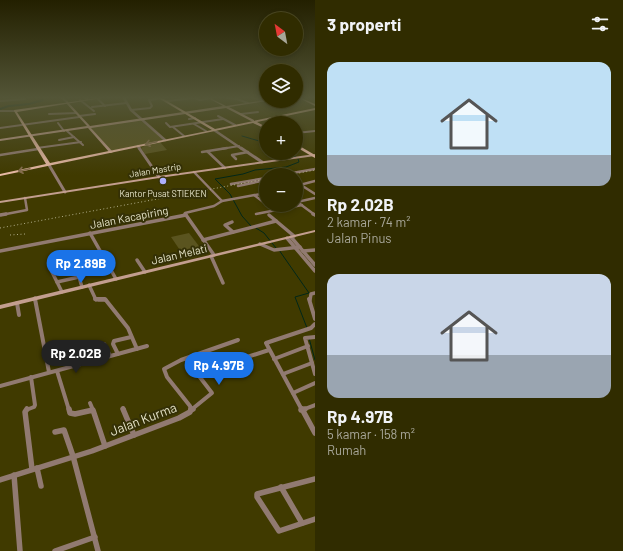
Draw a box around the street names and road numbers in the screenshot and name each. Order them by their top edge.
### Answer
street label: Jalan Mastrip [128,160,182,180]
street label: Jalan Kacapiring [89,203,169,231]
street label: Jalan Melati [150,241,208,267]
street label: Jalan Kurma [107,399,179,439]

